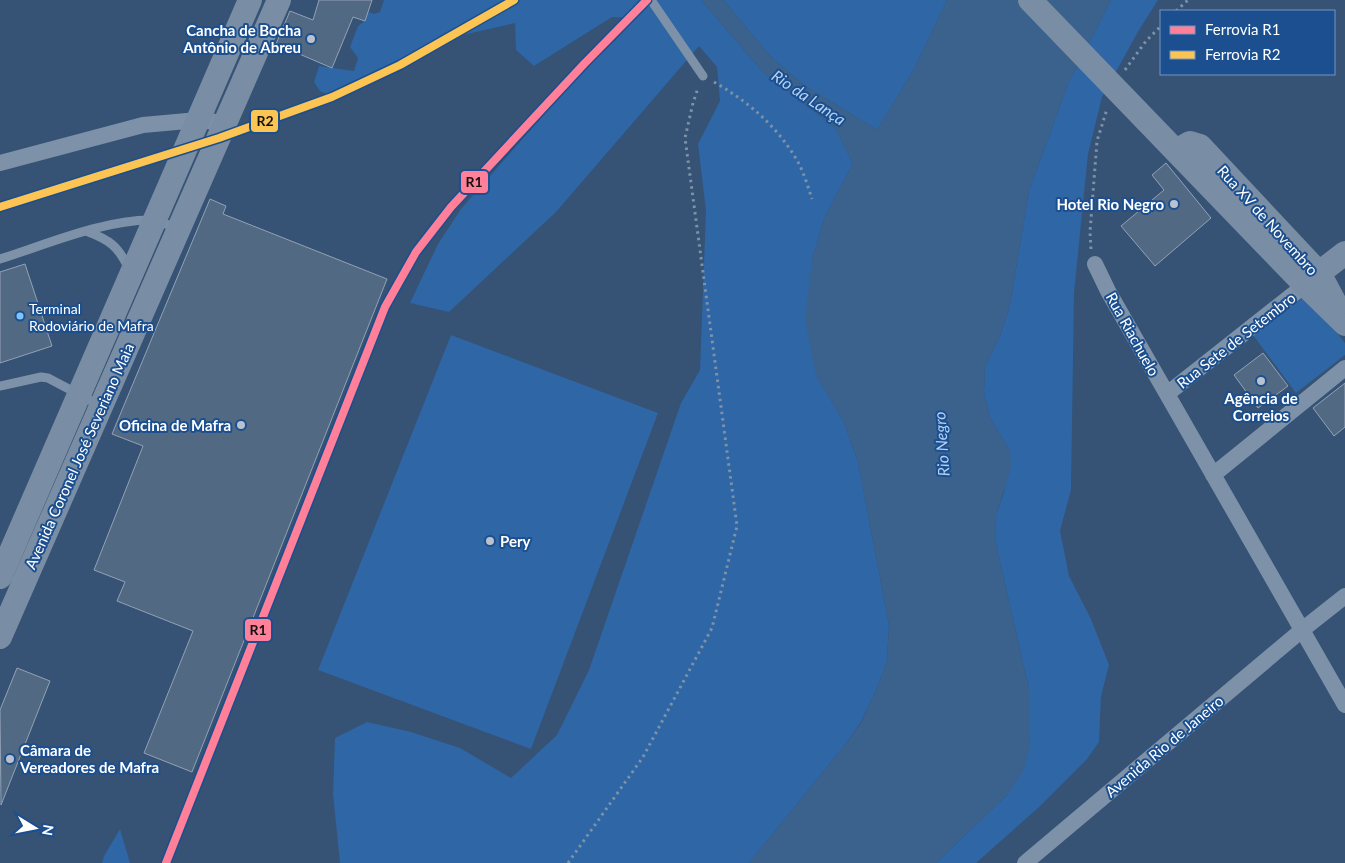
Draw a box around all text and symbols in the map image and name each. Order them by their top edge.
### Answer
legend [1160,10,1335,75]
text: Ferrovia R1 [1205,20,1280,38]
place label: Cancha de Bocha Antônio de Abreu [182,21,301,56]
marker: Cancha de Bocha Antônio de Abreu [305,33,317,45]
text: Ferrovia R2 [1205,45,1280,63]
water label: Rio da Lança [769,65,849,129]
line badge: R2 [250,109,279,133]
text: R2 [256,112,274,129]
street label: Rua XV de Novembro [1214,161,1322,279]
line badge: R1 [460,170,489,194]
text: R1 [465,173,483,190]
place label: Hotel Rio Negro [1056,195,1164,213]
marker: Hotel Rio Negro [1168,198,1180,210]
street label: Rua Sete de Setembro [1173,288,1299,392]
street label: Rua Riachuelo [1103,289,1163,379]
place label: Terminal Rodoviário de Mafra [29,300,154,334]
marker: Terminal Rodoviário de Mafra [15,311,25,321]
street label: Avenida Coronel José Severiano Maia [21,340,137,572]
marker: Agência de Correios [1255,375,1267,387]
place label: Agência de Correios [1223,389,1298,424]
water label: Rio Negro [929,411,953,477]
place label: Oficina de Mafra [119,416,231,434]
marker: Oficina de Mafra [235,419,247,431]
place label: Pery [500,532,531,550]
marker: Pery [484,535,496,547]
line badge: R1 [244,618,272,642]
text: R1 [249,621,267,638]
street label: Avenida Rio de Janeiro [1101,691,1227,801]
place label: Câmara de Vereadores de Mafra [19,741,159,776]
marker: Câmara de Vereadores de Mafra [4,753,16,765]
north arrow [10,803,60,853]
text: N [39,824,58,837]

